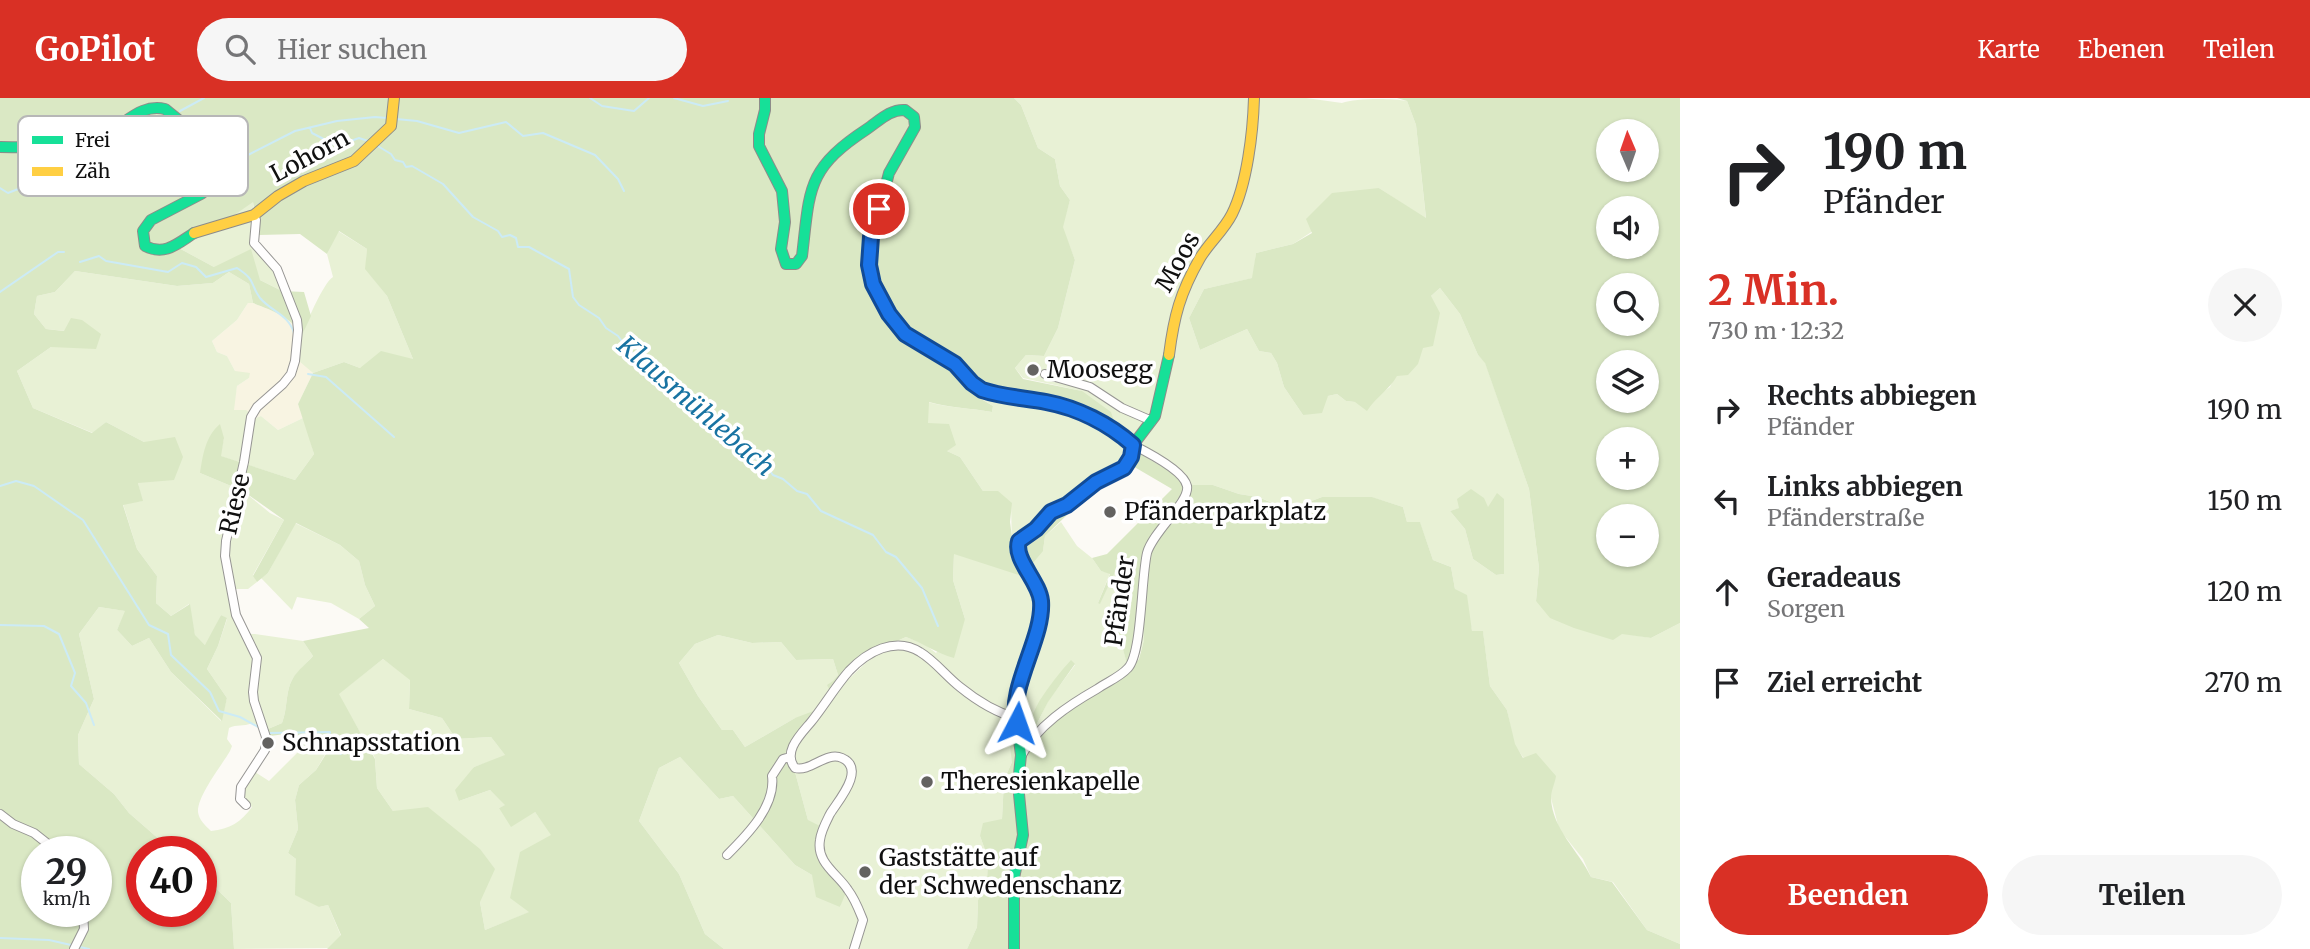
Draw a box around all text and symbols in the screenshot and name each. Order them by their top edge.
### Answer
search box [197,18,687,81]
text: GoPilot [35,29,155,70]
icon: search [221,30,259,68]
text: Hier suchen [277,33,427,66]
text: Karte [1977,34,2040,65]
text: Ebenen [2078,34,2165,65]
text: Teilen [2203,34,2275,65]
legend [18,116,248,196]
north arrow [1596,119,1659,182]
map controls [1596,119,1659,567]
text: 190 m [1823,121,1967,182]
street label: Lohorn [265,122,355,189]
icon: right [1708,126,1799,217]
text: Frei [75,128,110,152]
text: Zäh [75,159,111,183]
pin [849,179,909,239]
text: Pfänder [1823,182,1945,222]
icon: arrive [860,190,898,228]
button: sound [1596,196,1659,259]
street label: Moos [1148,226,1207,297]
text: 2 Min. [1708,264,1839,316]
button: close [2208,268,2282,342]
button: search [1596,273,1659,336]
text: 730 m · 12:32 [1708,316,1844,345]
water label: Klausmühlebach [610,328,782,483]
button: layers [1596,350,1659,413]
place label: Moosegg [1047,354,1153,385]
marker: Moosegg [1025,362,1041,378]
text: Rechts abbiegen [1767,379,1977,412]
icon: right [1708,391,1746,429]
text: 190 m [2207,393,2282,426]
text: Pfänder [1767,412,1855,441]
button: + [1596,427,1659,490]
street label: Riese [212,470,257,537]
text: Links abbiegen [1767,470,1963,503]
icon: left [1708,482,1746,520]
text: 150 m [2208,484,2282,517]
place label: Pfänderparkplatz [1124,496,1326,527]
text: Pfänderstraße [1767,503,1924,532]
marker: Pfänderparkplatz [1102,504,1118,520]
button: − [1596,504,1659,567]
street label: Pfänder [1098,553,1141,648]
text: Geradeaus [1767,561,1901,594]
icon: ahead [1708,573,1746,611]
text: 120 m [2207,575,2282,608]
text: Sorgen [1767,594,1845,623]
icon: arrive [1708,664,1746,702]
text: Ziel erreicht [1767,666,1922,699]
text: 270 m [2205,666,2282,699]
position arrow [980,686,1054,760]
place label: Schnapsstation [282,727,460,758]
marker: Schnapsstation [260,735,276,751]
place label: Theresienkapelle [941,766,1140,797]
marker: Theresienkapelle [919,774,935,790]
speed limit sign: 40 [126,836,217,927]
place label: Gaststätte auf der Schwedenschanz [879,842,1122,901]
text: 29 [46,850,87,894]
button: Beenden [1708,855,1988,935]
button: Teilen [2002,855,2282,935]
marker: Gaststätte auf der Schwedenschanz [857,864,873,880]
text: km/h [43,887,90,910]

